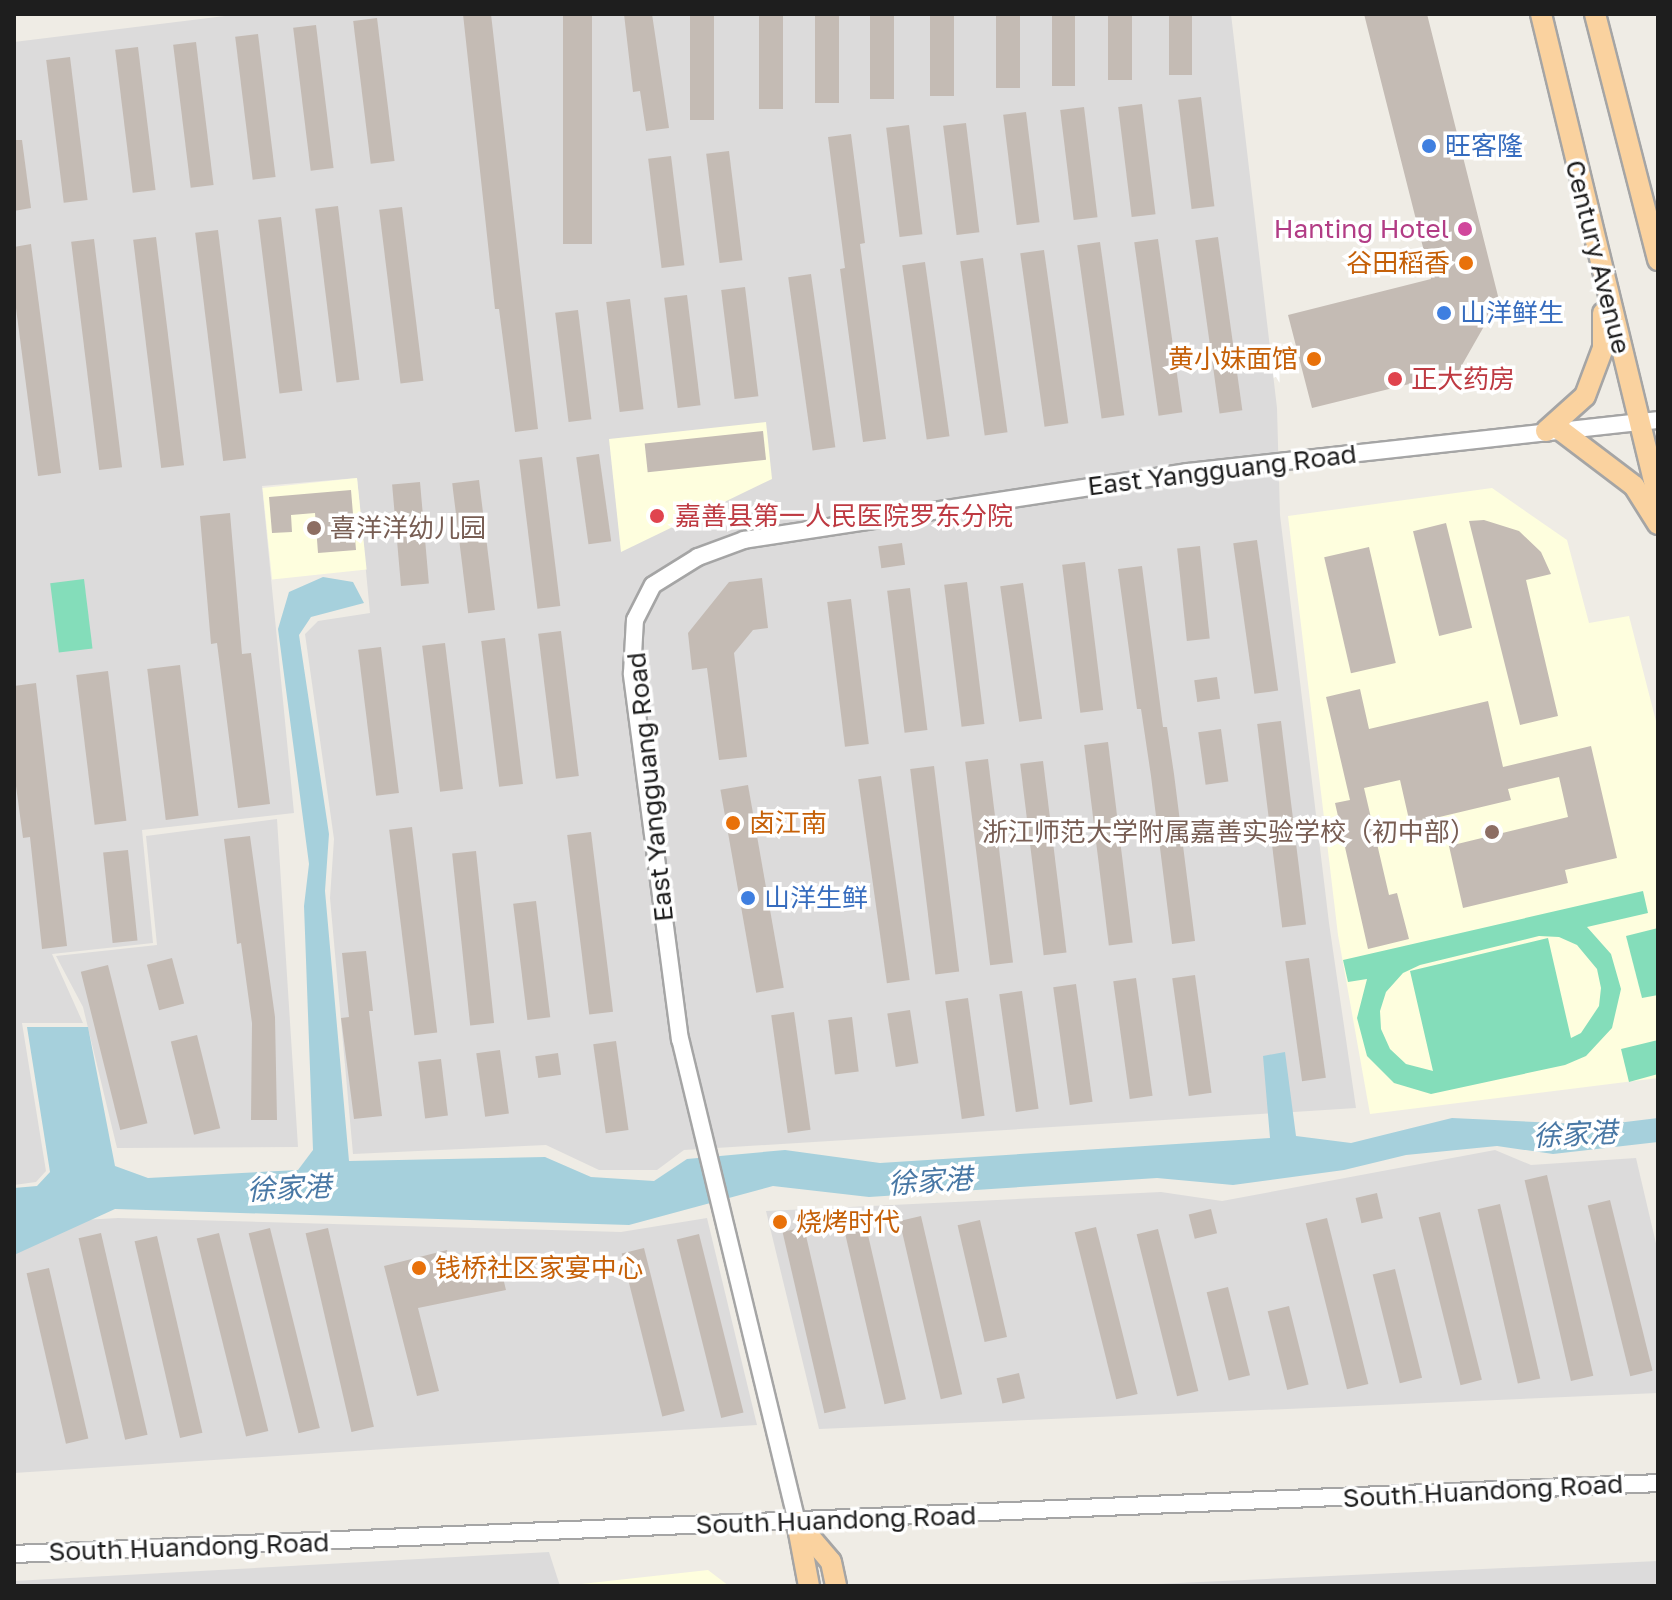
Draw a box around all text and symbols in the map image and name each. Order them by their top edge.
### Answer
place label: 旺客隆 [1445,130,1523,162]
marker: 旺客隆 [1420,137,1438,155]
street label: Century Avenue [1559,157,1637,357]
place label: Hanting Hotel [1274,213,1449,245]
marker: Hanting Hotel [1456,220,1474,238]
place label: 谷田稻香 [1346,247,1450,279]
marker: 谷田稻香 [1457,254,1475,272]
place label: 山洋鲜生 [1460,297,1564,329]
marker: 山洋鲜生 [1435,304,1453,322]
place label: 黄小妹面馆 [1168,343,1298,375]
marker: 黄小妹面馆 [1305,350,1323,368]
place label: 正大药房 [1411,363,1515,395]
marker: 正大药房 [1386,370,1404,388]
street label: East Yangguang Road [1086,438,1358,502]
place label: 嘉善县第一人民医院罗东分院 [675,500,1013,532]
marker: 嘉善县第一人民医院罗东分院 [646,505,668,527]
place label: 喜洋洋幼儿园 [330,512,486,544]
marker: 喜洋洋幼儿园 [305,519,323,537]
street label: East Yangguang Road [620,651,680,923]
place label: 卤江南 [749,807,827,839]
marker: 卤江南 [724,814,742,832]
place label: 浙江师范大学附属嘉善实验学校（初中部） [982,816,1476,848]
marker: 浙江师范大学附属嘉善实验学校（初中部） [1483,823,1501,841]
place label: 山洋生鲜 [764,882,868,914]
marker: 山洋生鲜 [739,889,757,907]
water label: 徐家港 [1532,1115,1618,1153]
water label: 徐家港 [887,1161,973,1201]
water label: 徐家港 [246,1169,332,1207]
place label: 烧烤时代 [796,1206,900,1238]
marker: 烧烤时代 [771,1213,789,1231]
place label: 钱桥社区家宴中心 [435,1252,643,1284]
marker: 钱桥社区家宴中心 [410,1259,428,1277]
street label: South Huandong Road [1342,1468,1624,1514]
street label: South Huandong Road [695,1500,977,1540]
street label: South Huandong Road [48,1527,330,1567]

